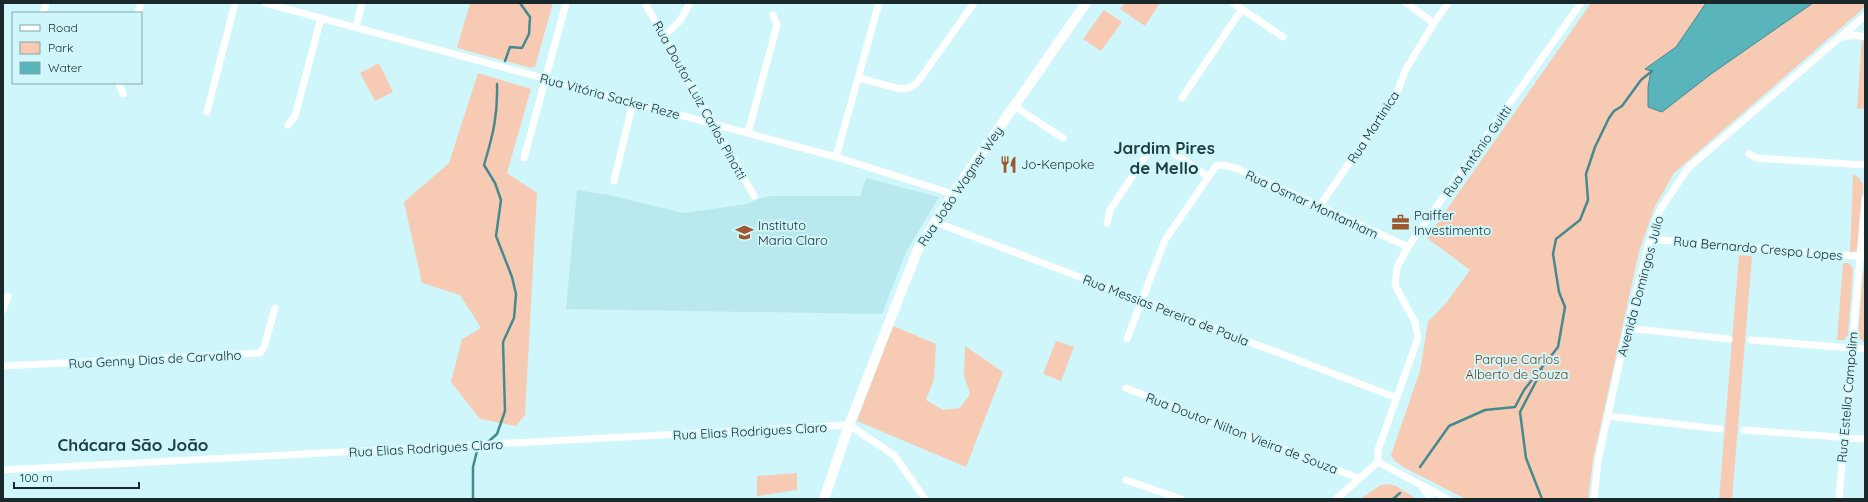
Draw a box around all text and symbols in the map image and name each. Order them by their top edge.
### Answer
legend [12,12,142,84]
street label: Rua Doutor Luiz Carlos Pinotti [650,18,750,182]
text: Road [48,20,78,35]
text: Park [48,40,73,55]
text: Water [48,60,83,75]
street label: Rua Vitória Sacker Reze [538,70,682,122]
street label: Rua Martinica [1344,88,1402,166]
street label: Rua Antônio Guitti [1439,102,1515,200]
street label: Rua João Wagner Wey [914,123,1006,249]
district label: Jardim Pires de Mello [1113,137,1215,178]
restaurant icon: Jo-Kenpoke [998,154,1018,174]
place label: Jo-Kenpoke [1021,156,1094,172]
street label: Rua Osmar Montanham [1243,166,1381,242]
place label: Paiffer Investimento [1414,207,1491,238]
office icon: Paiffer Investimento [1391,212,1411,232]
street label: Avenida Domingos Julio [1613,214,1667,358]
place label: Instituto Maria Claro [758,217,828,248]
school or university icon: Instituto Maria Claro [735,222,755,242]
street label: Rua Bernardo Crespo Lopes [1673,233,1843,263]
street label: Rua Messias Pereira de Paula [1081,271,1251,349]
street label: Rua Estella Campolim [1833,331,1861,463]
street label: Rua Genny Dias de Carvalho [68,346,242,372]
park label: Parque Carlos Alberto de Souza [1466,351,1568,382]
street label: Rua Doutor Nilton Vieira de Souza [1144,389,1340,477]
street label: Rua Elias Rodrigues Claro [672,419,828,443]
district label: Chácara São João [58,434,208,455]
street label: Rua Elias Rodrigues Claro [348,436,504,460]
scale bar [14,464,139,490]
text: 100 m [20,470,53,485]

